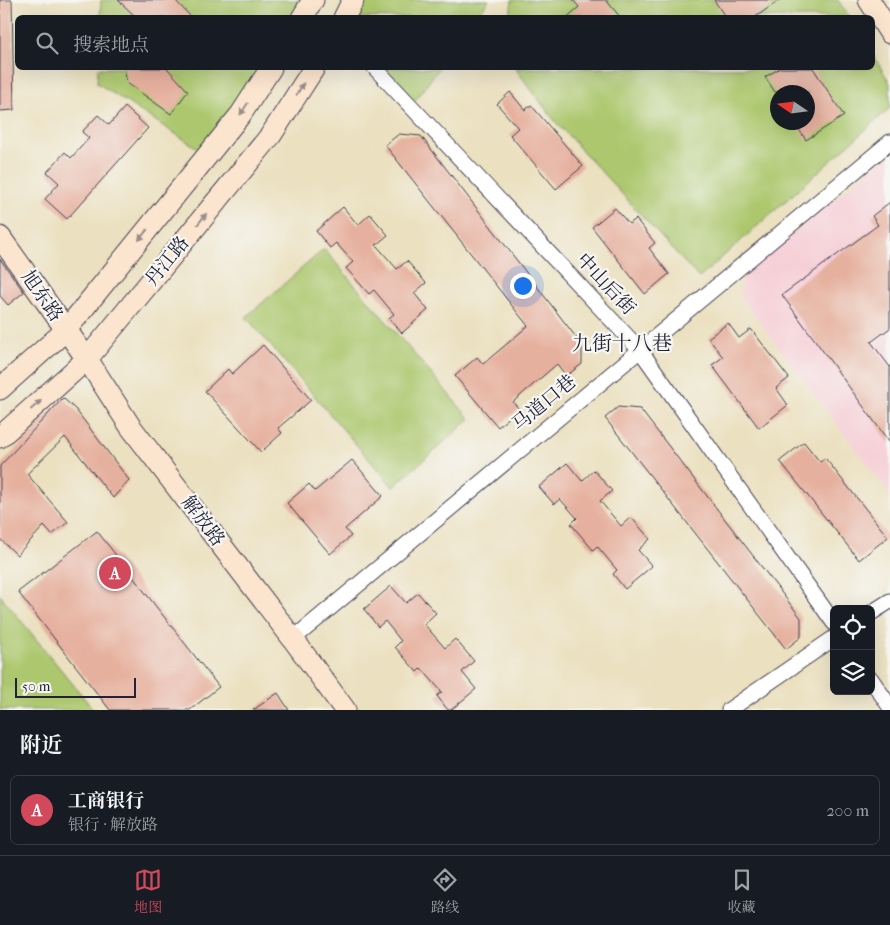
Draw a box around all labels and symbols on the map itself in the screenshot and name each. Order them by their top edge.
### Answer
one-way arrow [295,83,305,96]
north arrow [770,85,815,130]
one-way arrow [240,102,249,115]
one-way arrow [197,212,208,225]
one-way arrow [137,229,148,242]
street label: 丹江路 [141,232,193,290]
street label: 中山后街 [572,249,640,319]
street label: 旭东路 [17,266,67,326]
your location [510,273,536,299]
district label: 九街十八巷 [572,332,672,355]
street label: 马道口巷 [508,370,580,436]
one-way arrow [30,399,42,411]
street label: 解放路 [177,492,229,550]
pin: A [99,554,131,592]
scale bar [15,675,136,698]

